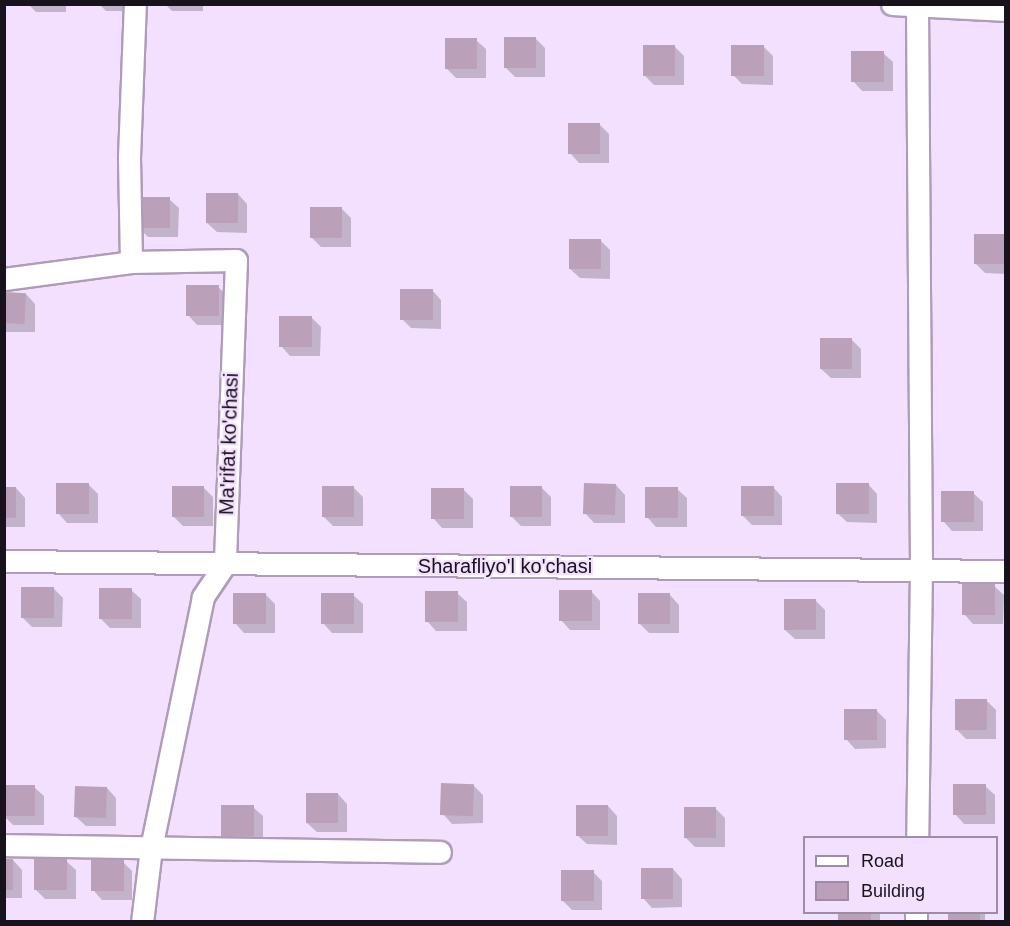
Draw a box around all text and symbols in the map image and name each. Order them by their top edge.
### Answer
street label: Ma'rifat ko'chasi [215,373,243,515]
street label: Sharafliyo'l ko'chasi [418,554,592,578]
legend [803,836,998,914]
text: Road [861,851,904,871]
text: Building [861,881,925,901]

